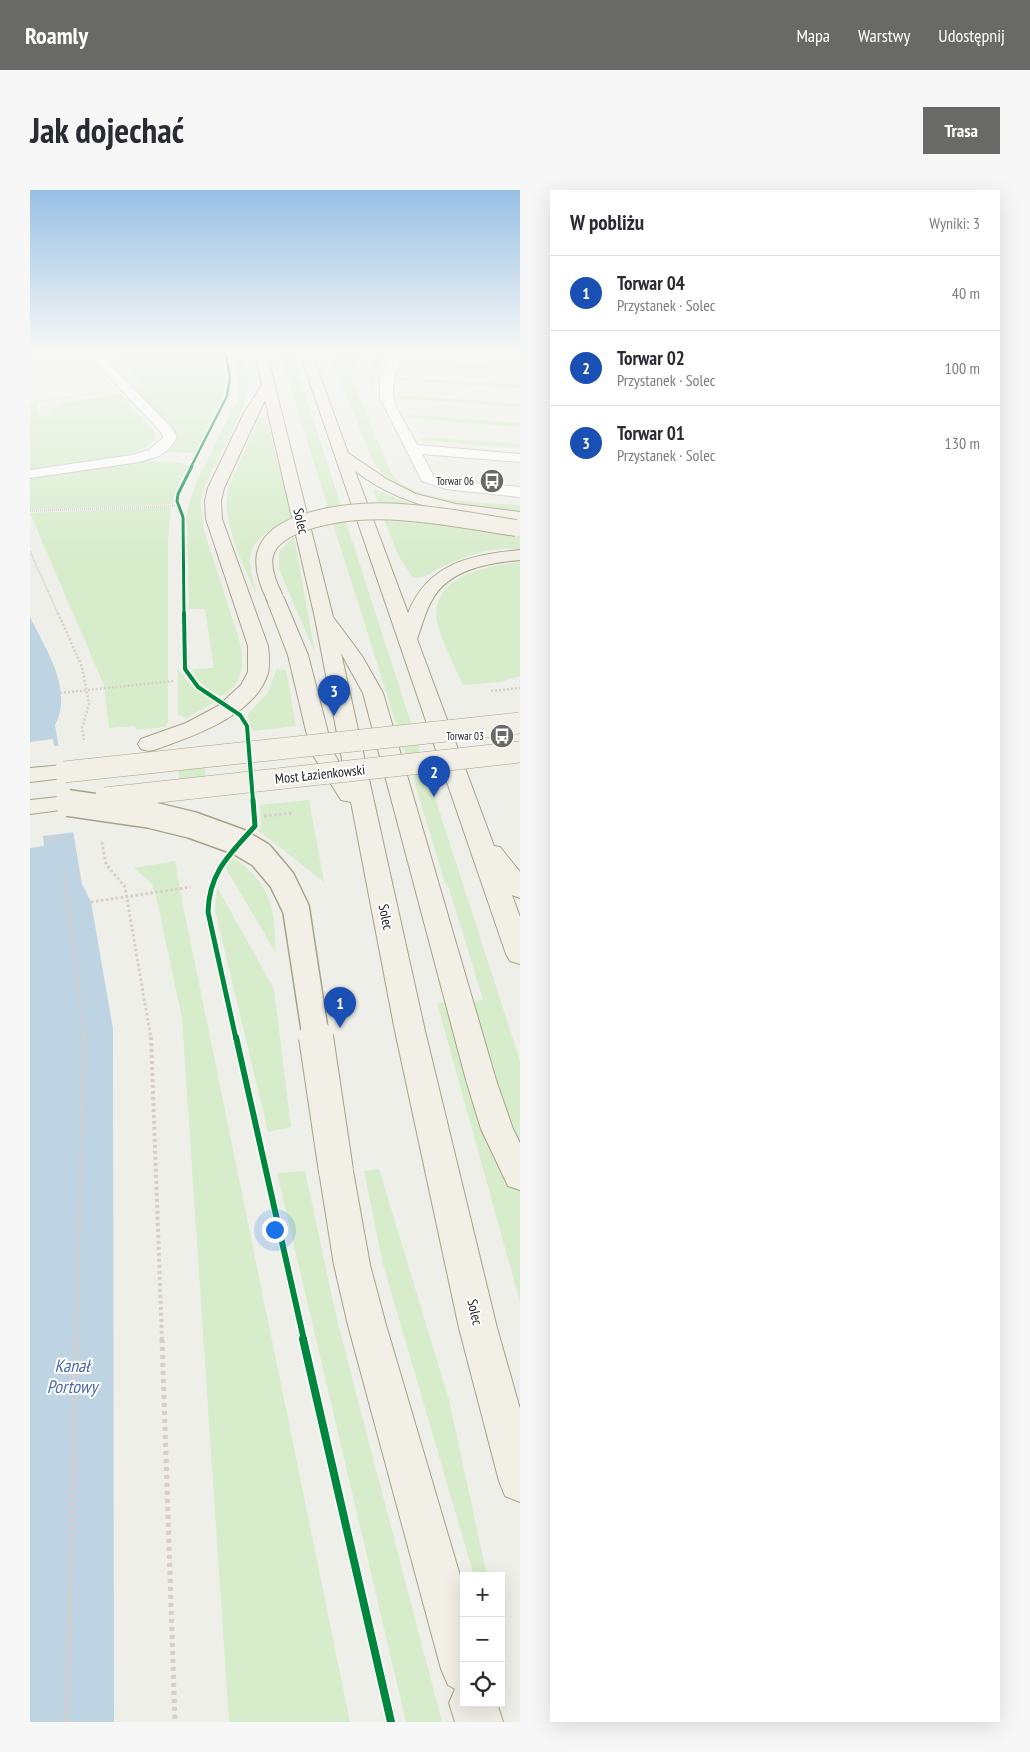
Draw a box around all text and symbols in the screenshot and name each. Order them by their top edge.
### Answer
text: Roamly [25,20,88,51]
text: Mapa [796,24,830,47]
text: Warstwy [858,24,910,47]
text: Udostępnij [938,24,1005,47]
text: Jak dojechać [30,107,184,153]
button: Trasa [923,107,1000,154]
text: W pobliżu [570,209,644,236]
text: Wyniki: 3 [929,213,980,233]
text: Torwar 04 [617,271,685,295]
text: 1 [582,283,590,303]
text: 40 m [952,283,980,303]
text: Przystanek · Solec [617,295,715,315]
text: Torwar 02 [617,346,685,370]
text: 2 [582,358,590,378]
text: 100 m [945,358,980,378]
text: Przystanek · Solec [617,370,715,390]
text: Torwar 01 [617,421,685,445]
text: 3 [582,433,590,453]
text: 130 m [945,433,980,453]
text: Przystanek · Solec [617,445,715,465]
bus stop icon: Torwar 06 [479,468,505,494]
place label: Torwar 06 [436,474,474,488]
street label: Solec [289,506,313,536]
pin: 3 [318,675,350,716]
bus stop icon: Torwar 03 [489,723,515,749]
place label: Torwar 03 [446,729,484,743]
pin: 2 [418,756,450,797]
street label: Most Łazienkowski [274,760,366,788]
street label: Solec [374,902,398,932]
pin: 1 [324,987,356,1028]
your location [262,1217,288,1243]
street label: Solec [463,1297,487,1327]
water label: Kanał Portowy [47,1354,100,1398]
map controls [460,1572,505,1707]
button: + [460,1572,505,1617]
button: − [460,1617,505,1662]
button: locate [460,1662,505,1707]

